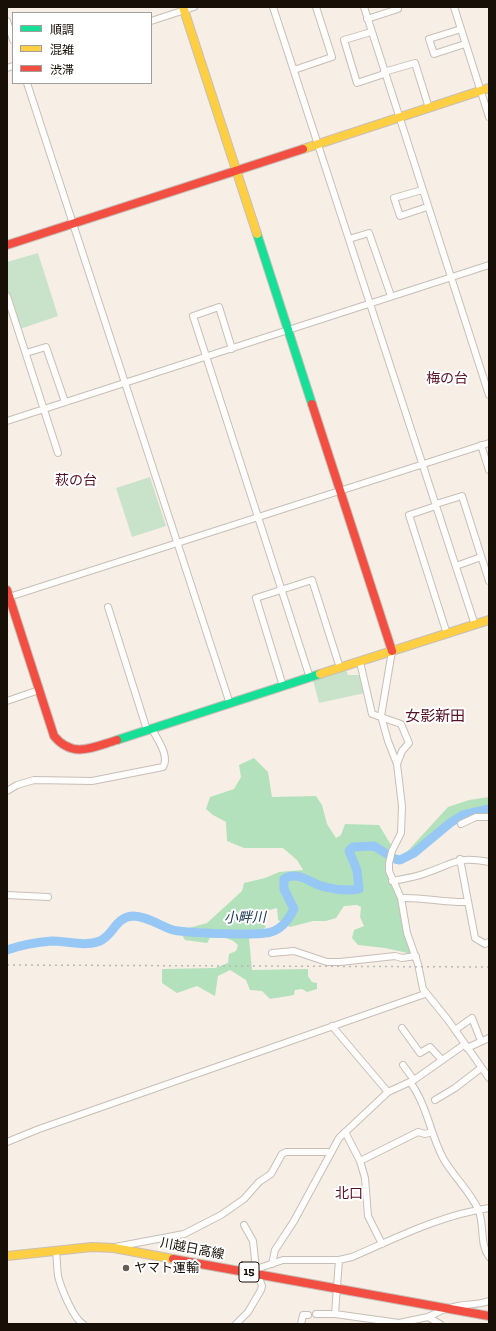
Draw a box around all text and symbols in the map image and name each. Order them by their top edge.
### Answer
legend [12,12,152,84]
text: 順調 [50,23,74,37]
text: 混雑 [50,43,74,57]
text: 渋滞 [50,63,74,77]
district label: 梅の台 [426,371,468,387]
district label: 萩の台 [55,473,97,489]
district label: 女影新田 [405,708,465,726]
water label: 小畔川 [224,909,266,927]
district label: 北口 [335,1186,363,1202]
street label: 川越日高線 [159,1235,225,1263]
place label: ヤマト運輸 [134,1260,199,1276]
road number: 15 [239,1262,259,1282]
marker: ヤマト運輸 [121,1263,131,1273]

